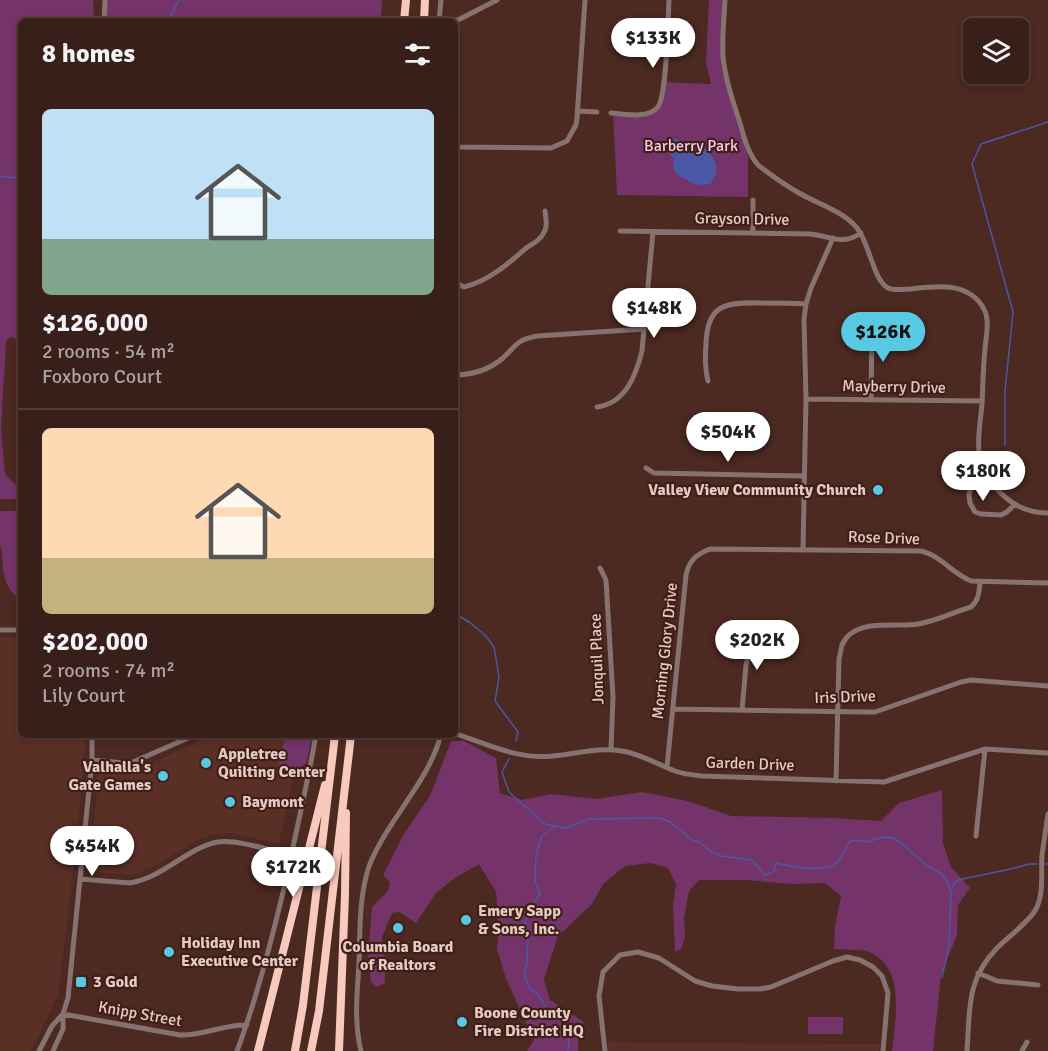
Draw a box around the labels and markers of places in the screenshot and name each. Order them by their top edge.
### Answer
pin: $133K [611,18,695,69]
pin: $148K [612,288,696,339]
pin: $126K [841,312,925,363]
pin: $504K [686,412,770,463]
pin: $180K [941,451,1025,502]
place label: Valley View Community Church [648,480,866,500]
marker: Valley View Community Church [871,483,885,497]
pin: $202K [715,620,799,671]
place label: Appletree Quilting Center [218,744,326,782]
marker: Appletree Quilting Center [199,756,213,770]
place label: Valhalla's Gate Games [68,757,151,795]
marker: Valhalla's Gate Games [156,769,170,783]
place label: Baymont [242,792,304,812]
marker: Baymont [223,795,237,809]
pin: $454K [50,826,134,877]
pin: $172K [251,847,335,898]
place label: Emery Sapp & Sons, Inc. [478,901,561,939]
marker: Emery Sapp & Sons, Inc. [459,913,473,927]
marker: Columbia Board of Realtors [391,921,405,935]
place label: Holiday Inn Executive Center [181,933,299,971]
place label: Columbia Board of Realtors [343,937,454,975]
marker: Holiday Inn Executive Center [162,945,176,959]
place label: 3 Gold [93,972,138,992]
marker: 3 Gold [74,975,88,989]
place label: Boone County Fire District HQ [474,1003,584,1041]
marker: Boone County Fire District HQ [455,1015,469,1029]

